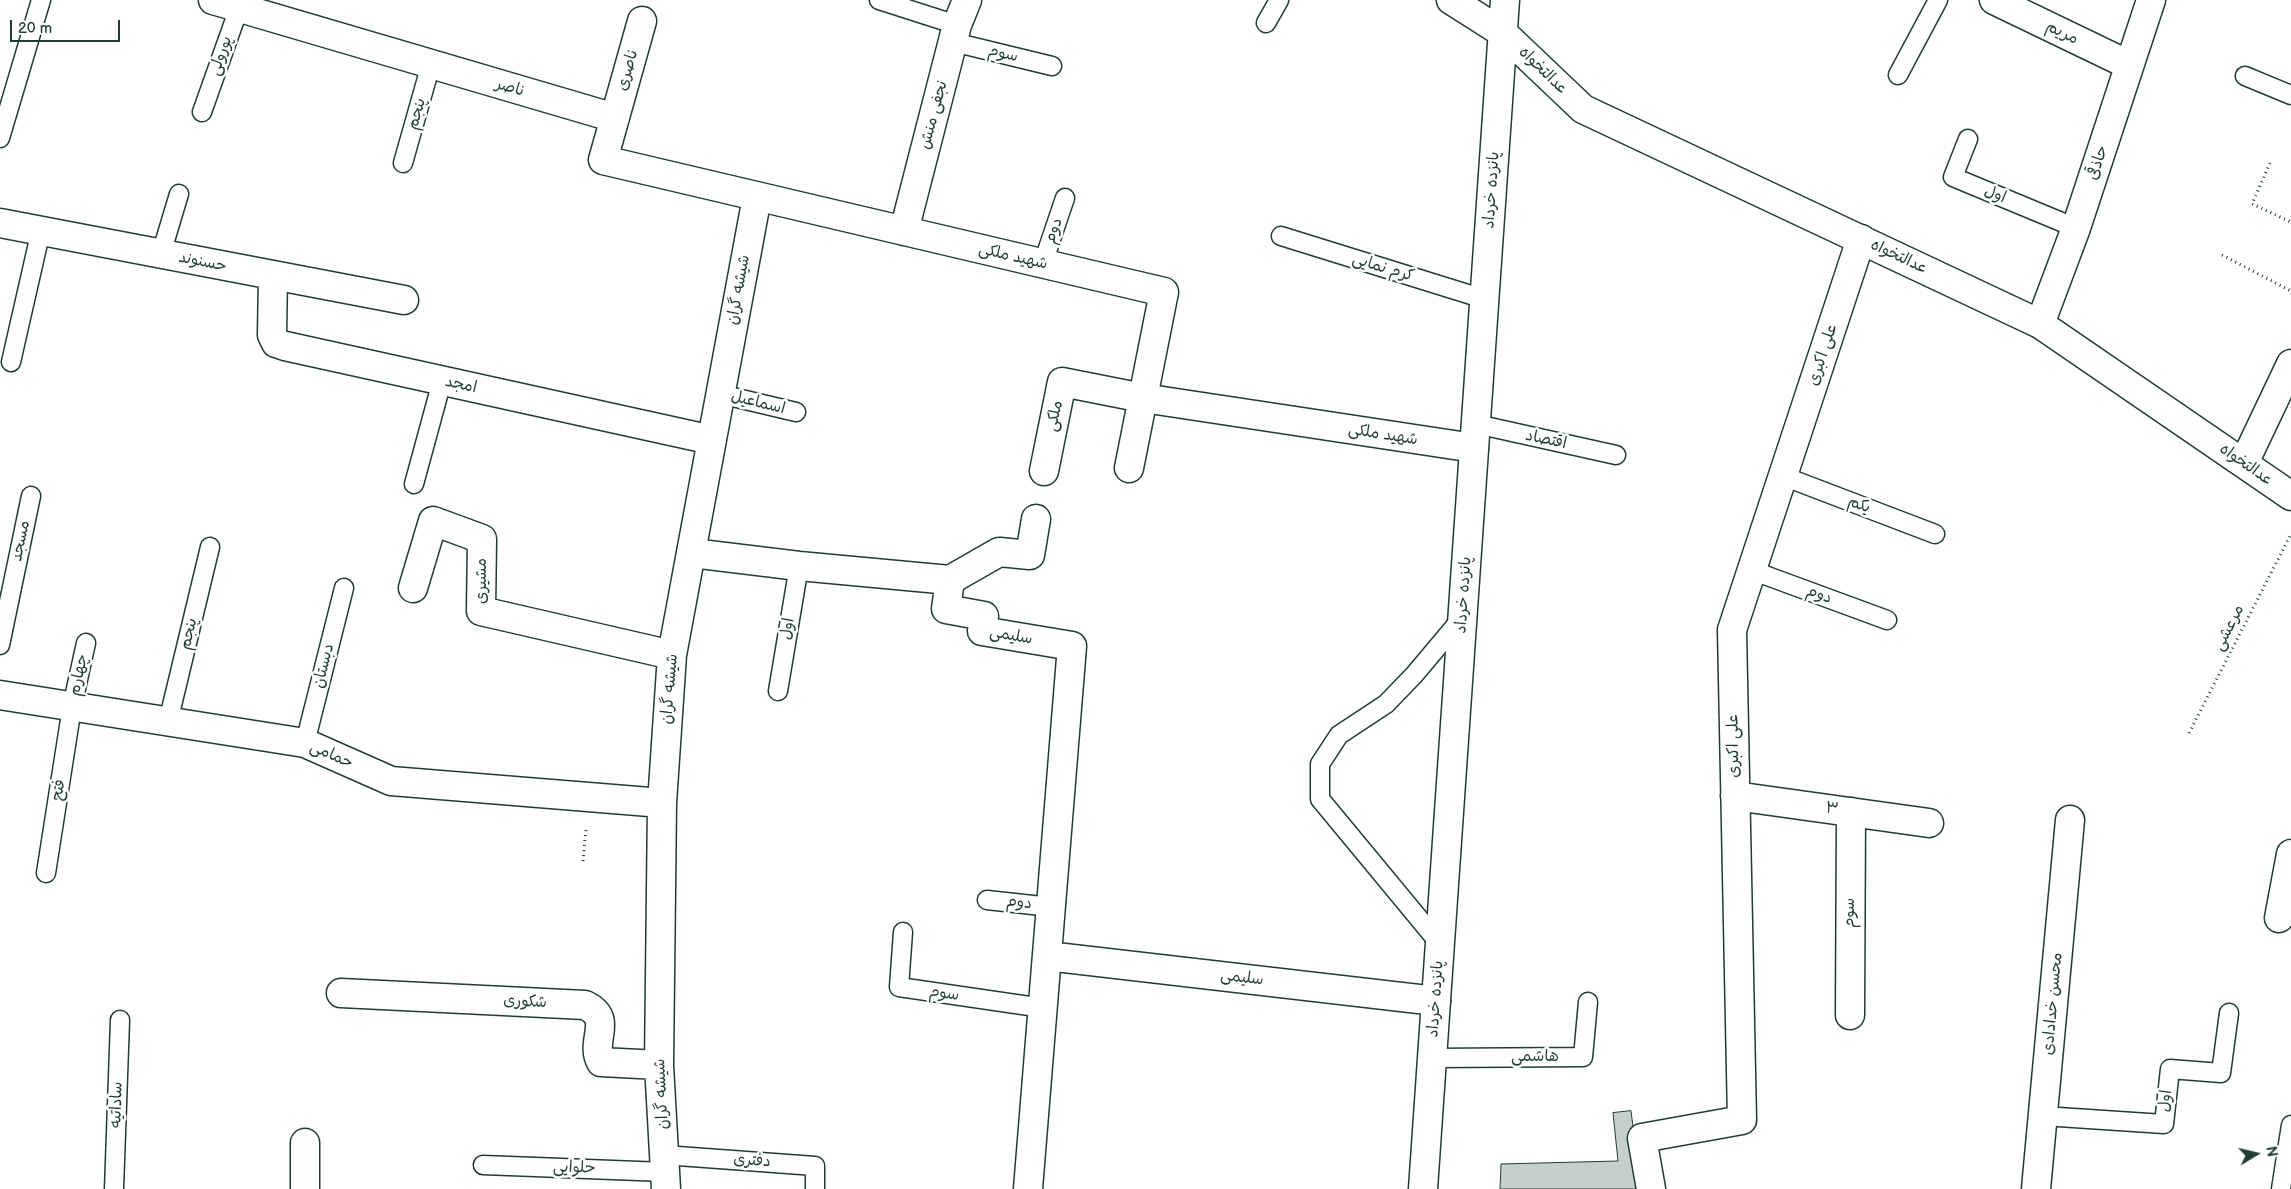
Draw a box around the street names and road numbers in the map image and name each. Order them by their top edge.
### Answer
street label: مریم [2043,17,2081,49]
street label: پورولی [205,34,237,78]
street label: سوم [986,41,1020,67]
street label: عدالتخواه [1514,43,1572,99]
street label: ناصری [613,47,643,93]
street label: ناصر [493,75,527,101]
street label: نجفی منش [916,79,952,151]
street label: پنجم [403,96,431,132]
street label: حاذقی [2083,143,2113,183]
street label: پانزده خرداد [1480,151,1504,229]
street label: اول [1981,182,2009,208]
street label: دوم [1041,216,1067,246]
street label: عدالتخواه [1867,235,1931,279]
street label: شهید ملکی [977,240,1049,274]
street label: حسنوند [177,248,227,276]
street label: کرم نمایی [1350,250,1416,286]
street label: شیشه گران [723,253,755,327]
street label: علی اکبری [1804,322,1842,388]
street label: امجد [443,372,479,398]
street label: اسماعیل [729,387,787,419]
street label: ملکی [1042,399,1068,433]
street label: شهید ملکی [1347,420,1419,450]
street label: اقتصاد [1524,426,1568,454]
street label: عدالتخواه [2216,440,2276,490]
street label: یکم [1845,492,1873,518]
street label: مسجد [7,519,35,563]
street label: پانزده خرداد [1452,556,1476,634]
street label: مشیری [472,558,492,604]
street label: دوم [1804,582,1834,608]
street label: مرعشی [2209,602,2249,654]
street label: پنجم [176,616,202,652]
street label: اول [777,617,799,641]
street label: سلیمی [988,623,1034,649]
street label: دبستان [309,642,339,690]
street label: چهارم [65,652,93,698]
street label: شیشه گران [657,653,683,725]
street label: علی اکبری [1724,714,1744,778]
street label: حمامی [307,738,355,772]
street label: فتح [48,778,70,802]
street label: ۳ [1824,799,1840,819]
street label: دوم [1005,892,1033,914]
street label: سوم [1840,898,1860,928]
street label: محسن خدادادی [2039,952,2067,1056]
street label: پانزده خرداد [1424,960,1448,1038]
street label: سلیمی [1219,966,1265,990]
street label: سوم [928,982,960,1006]
street label: شکوری [503,991,547,1013]
street label: هاشمی [1511,1047,1559,1067]
street label: شیشه گران [651,1058,673,1130]
street label: ساداتیه [107,1081,127,1129]
street label: اول [2155,1089,2177,1113]
street label: دفتری [733,1150,771,1172]
street label: حلوایی [552,1158,596,1178]

